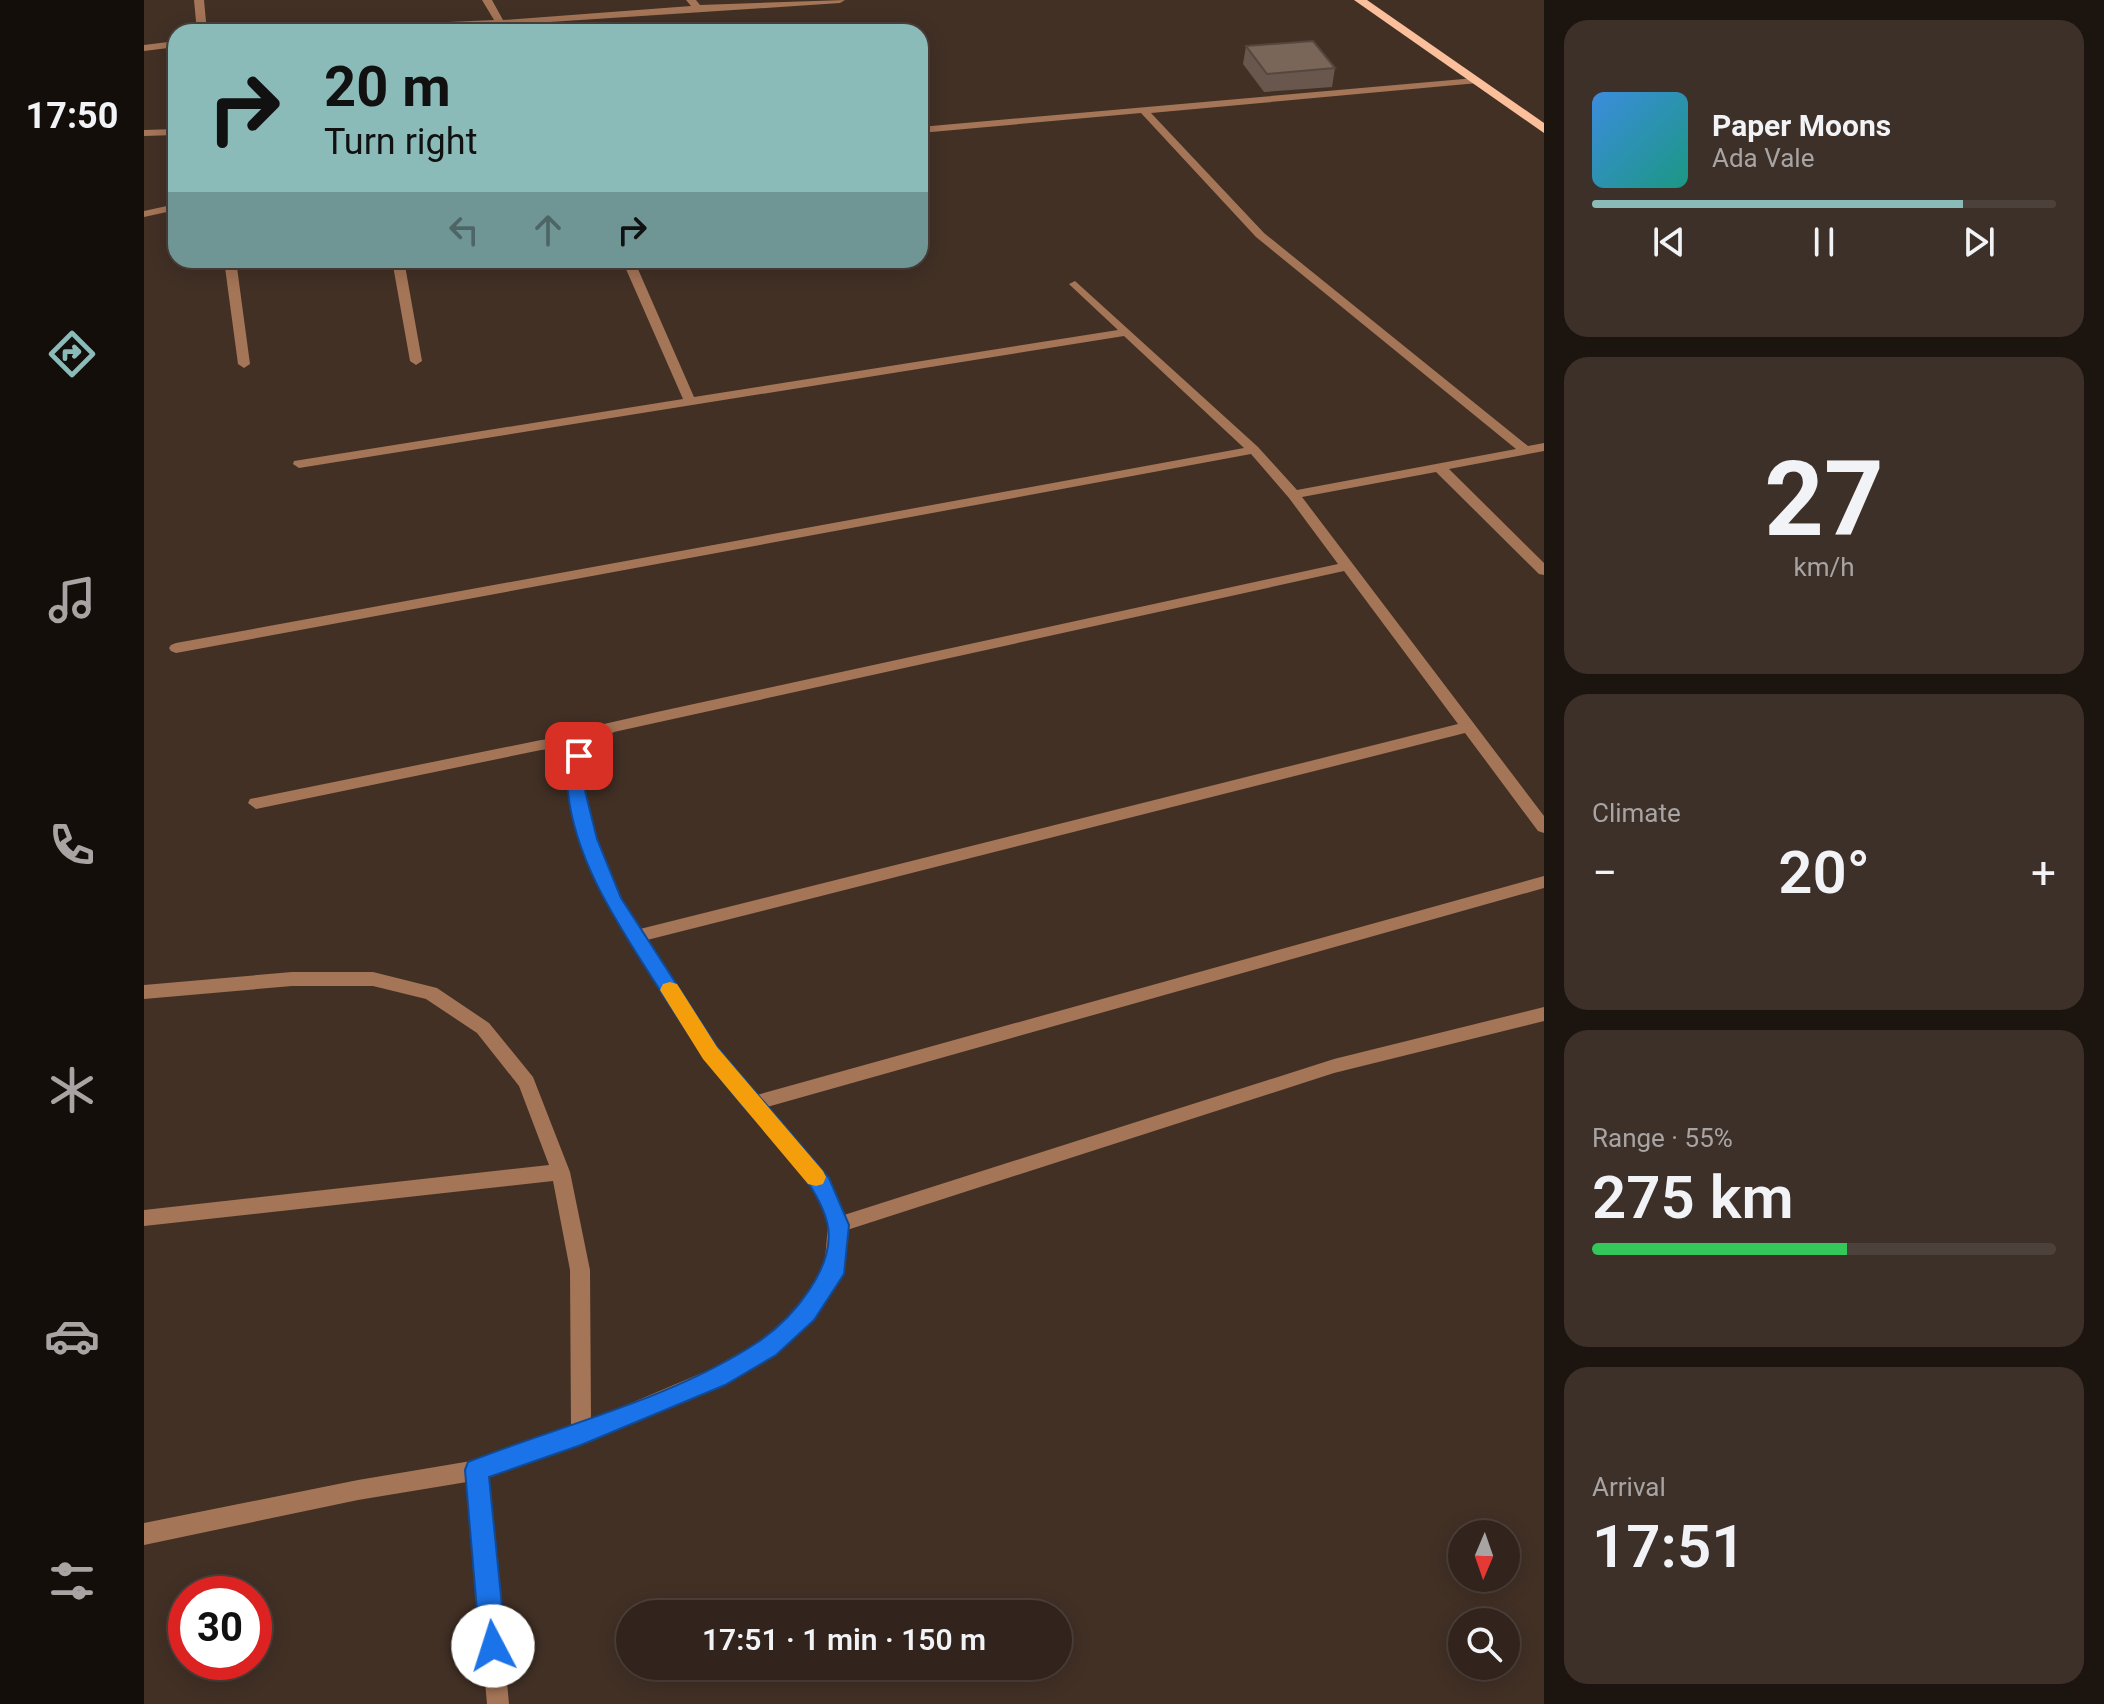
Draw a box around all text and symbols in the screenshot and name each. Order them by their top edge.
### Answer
text: 20 m [324,54,451,120]
icon: right [192,56,296,160]
text: 17:50 [26,95,118,137]
text: Paper Moons [1712,108,1891,143]
text: Turn right [324,121,477,163]
text: Ada Vale [1712,143,1814,173]
icon: left [442,208,486,252]
icon: ahead [526,208,570,252]
icon: right [610,208,654,252]
icon: previous [1647,220,1691,264]
icon: pause [1802,220,1846,264]
icon: next [1957,220,2001,264]
icon: directions [44,326,100,382]
text: 27 [1764,439,1884,560]
text: km/h [1793,552,1855,582]
icon: music [44,572,100,628]
pin [545,722,613,790]
icon: arrive [557,734,601,778]
text: Climate [1592,798,1681,828]
icon: phone [44,817,100,873]
text: 20° [1778,837,1870,908]
text: − [1592,847,1617,899]
text: + [2031,847,2056,899]
icon: climate [44,1062,100,1118]
text: Range · 55% [1592,1123,1733,1153]
text: 275 km [1592,1162,1794,1233]
icon: car [44,1308,100,1364]
text: Arrival [1592,1472,1666,1502]
text: 17:51 [1592,1511,1745,1582]
north arrow [1448,1520,1520,1592]
map controls [1448,1520,1520,1680]
icon: filters [44,1553,100,1609]
speed limit sign: 30 [168,1576,272,1680]
position arrow [451,1604,535,1688]
button: search [1448,1608,1520,1680]
text: 17:51 · 1 min · 150 m [702,1622,986,1657]

